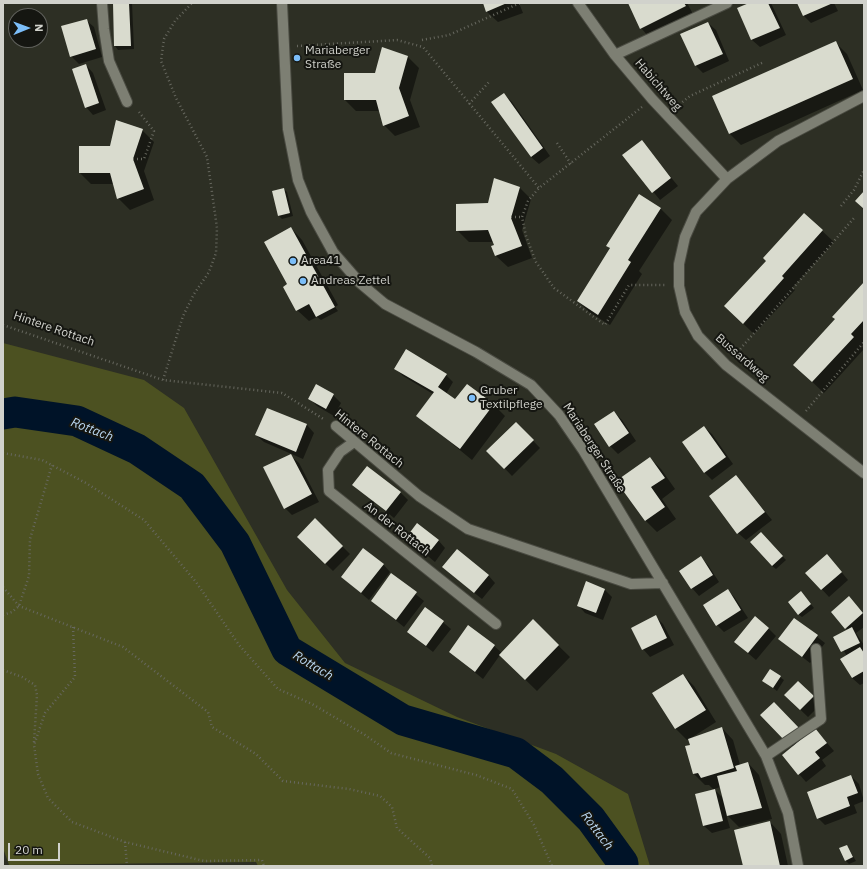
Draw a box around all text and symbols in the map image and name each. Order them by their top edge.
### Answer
north arrow [8,8,48,48]
text: N [32,24,46,32]
place label: Mariaberger Straße [305,44,370,72]
marker: Mariaberger Straße [292,53,302,63]
street label: Habichtweg [632,56,684,114]
place label: Area41 [301,254,340,268]
marker: Area41 [288,256,298,266]
place label: Andreas Zettel [311,274,390,288]
marker: Andreas Zettel [298,276,308,286]
street label: Hintere Rottach [12,308,96,350]
street label: Bussardweg [712,331,772,385]
place label: Gruber Textilpflege [480,384,543,412]
marker: Gruber Textilpflege [467,393,477,403]
street label: Mariaberger Straße [560,400,628,496]
street label: Hintere Rottach [332,407,406,471]
water label: Rottach [69,415,115,445]
street label: An der Rottach [361,499,433,559]
water label: Rottach [290,648,336,684]
water label: Rottach [577,809,617,853]
scale bar [10,835,62,861]
text: 20 m [15,842,43,857]

